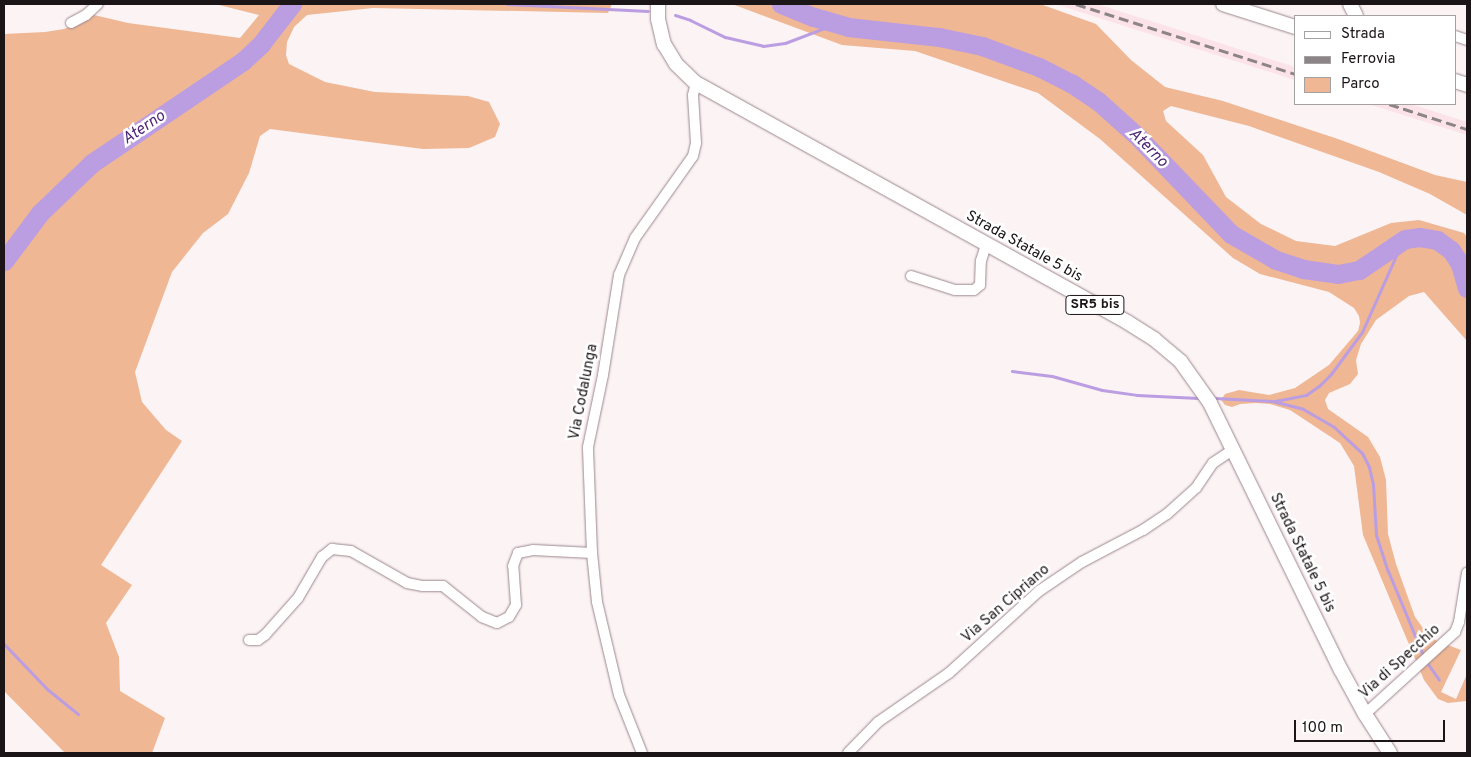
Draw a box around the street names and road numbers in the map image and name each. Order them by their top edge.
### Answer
street label: Strada Statale 5 bis [963,208,1085,286]
road number: SR5 bis [1065,294,1125,316]
street label: Via Codalunga [566,343,602,441]
street label: Strada Statale 5 bis [1265,490,1339,616]
street label: Via San Cipriano [958,561,1054,647]
street label: Via di Specchio [1356,621,1444,703]

